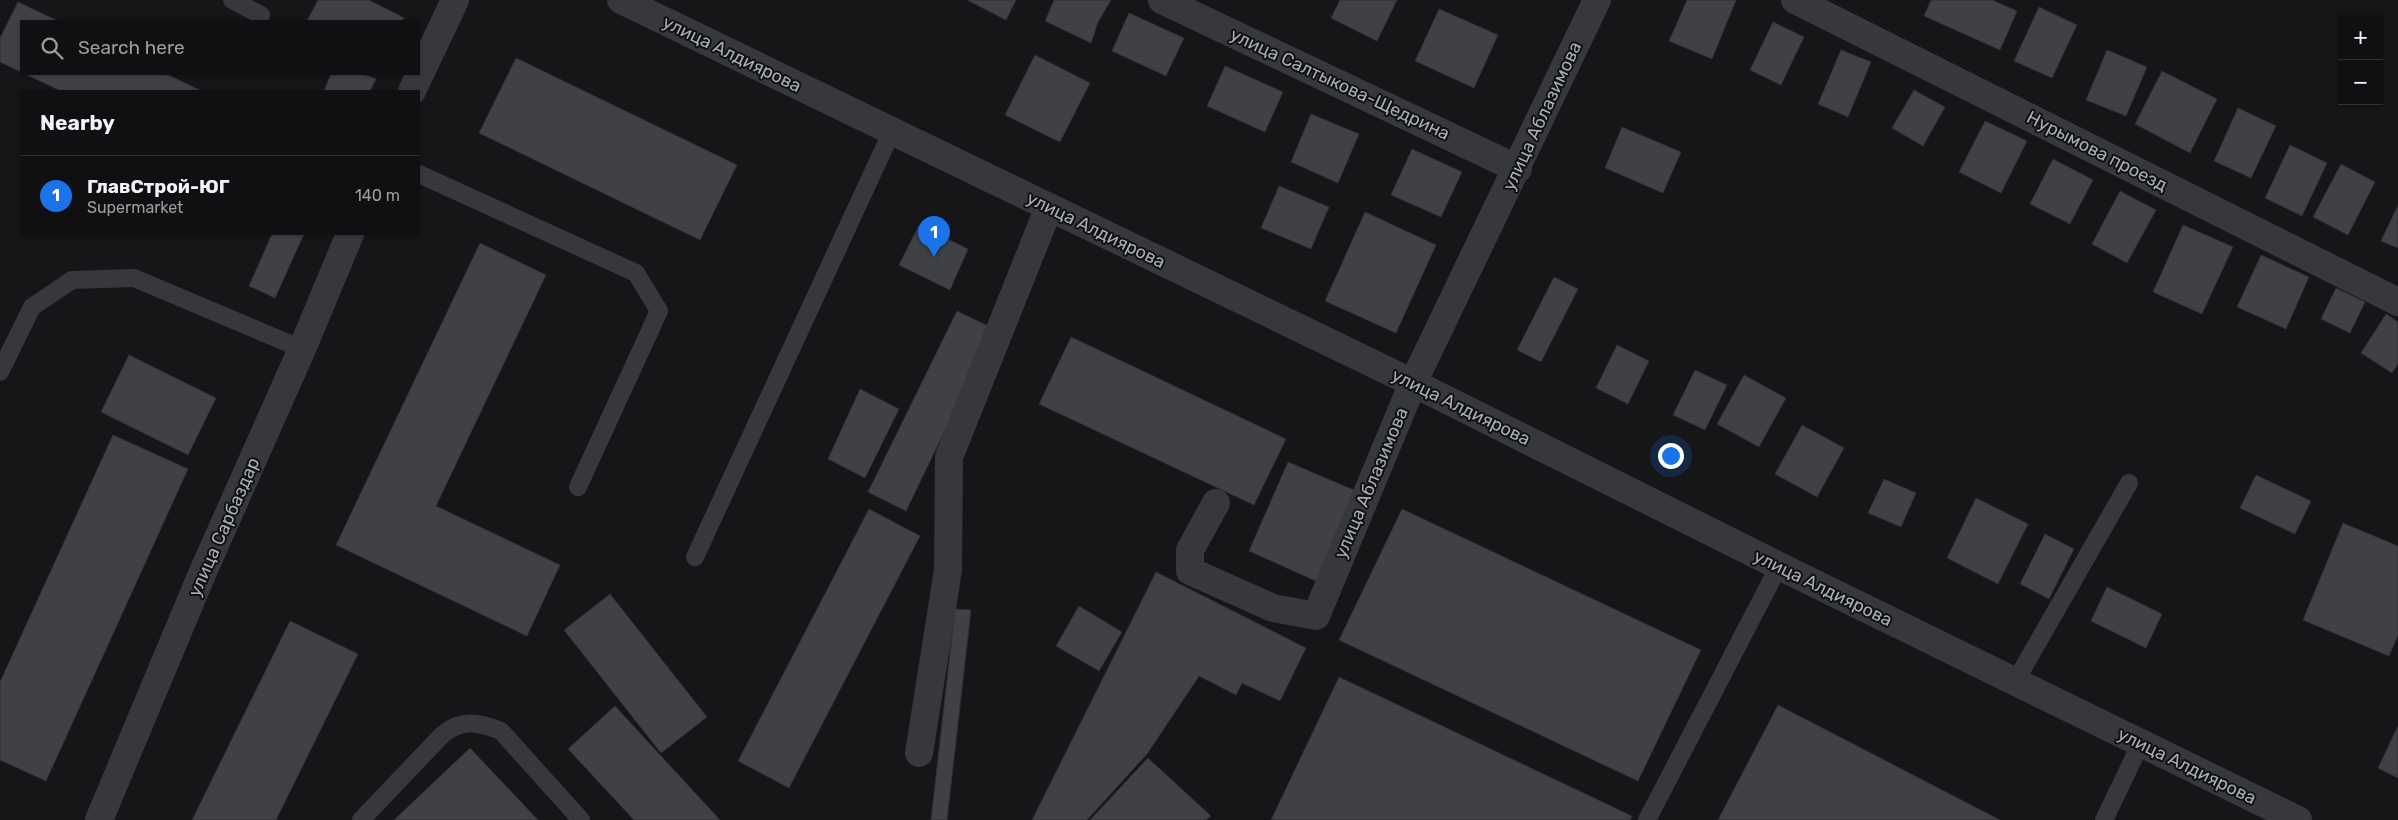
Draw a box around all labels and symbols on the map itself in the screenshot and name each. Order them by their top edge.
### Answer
street label: улица Алдиярова [659,11,805,97]
street label: улица Салтыкова-Щедрина [1227,23,1453,145]
street label: улица Аблазимова [1498,38,1586,194]
street label: Нурымова проезд [2023,106,2171,196]
street label: улица Алдиярова [1023,187,1169,273]
pin: 1 [918,216,950,257]
street label: улица Алдиярова [1388,364,1534,450]
street label: улица Аблазимова [1329,404,1413,562]
your location [1658,443,1684,469]
street label: улица Сарбаздар [183,454,265,600]
street label: улица Алдиярова [1750,545,1896,631]
street label: улица Алдиярова [2114,723,2260,809]

